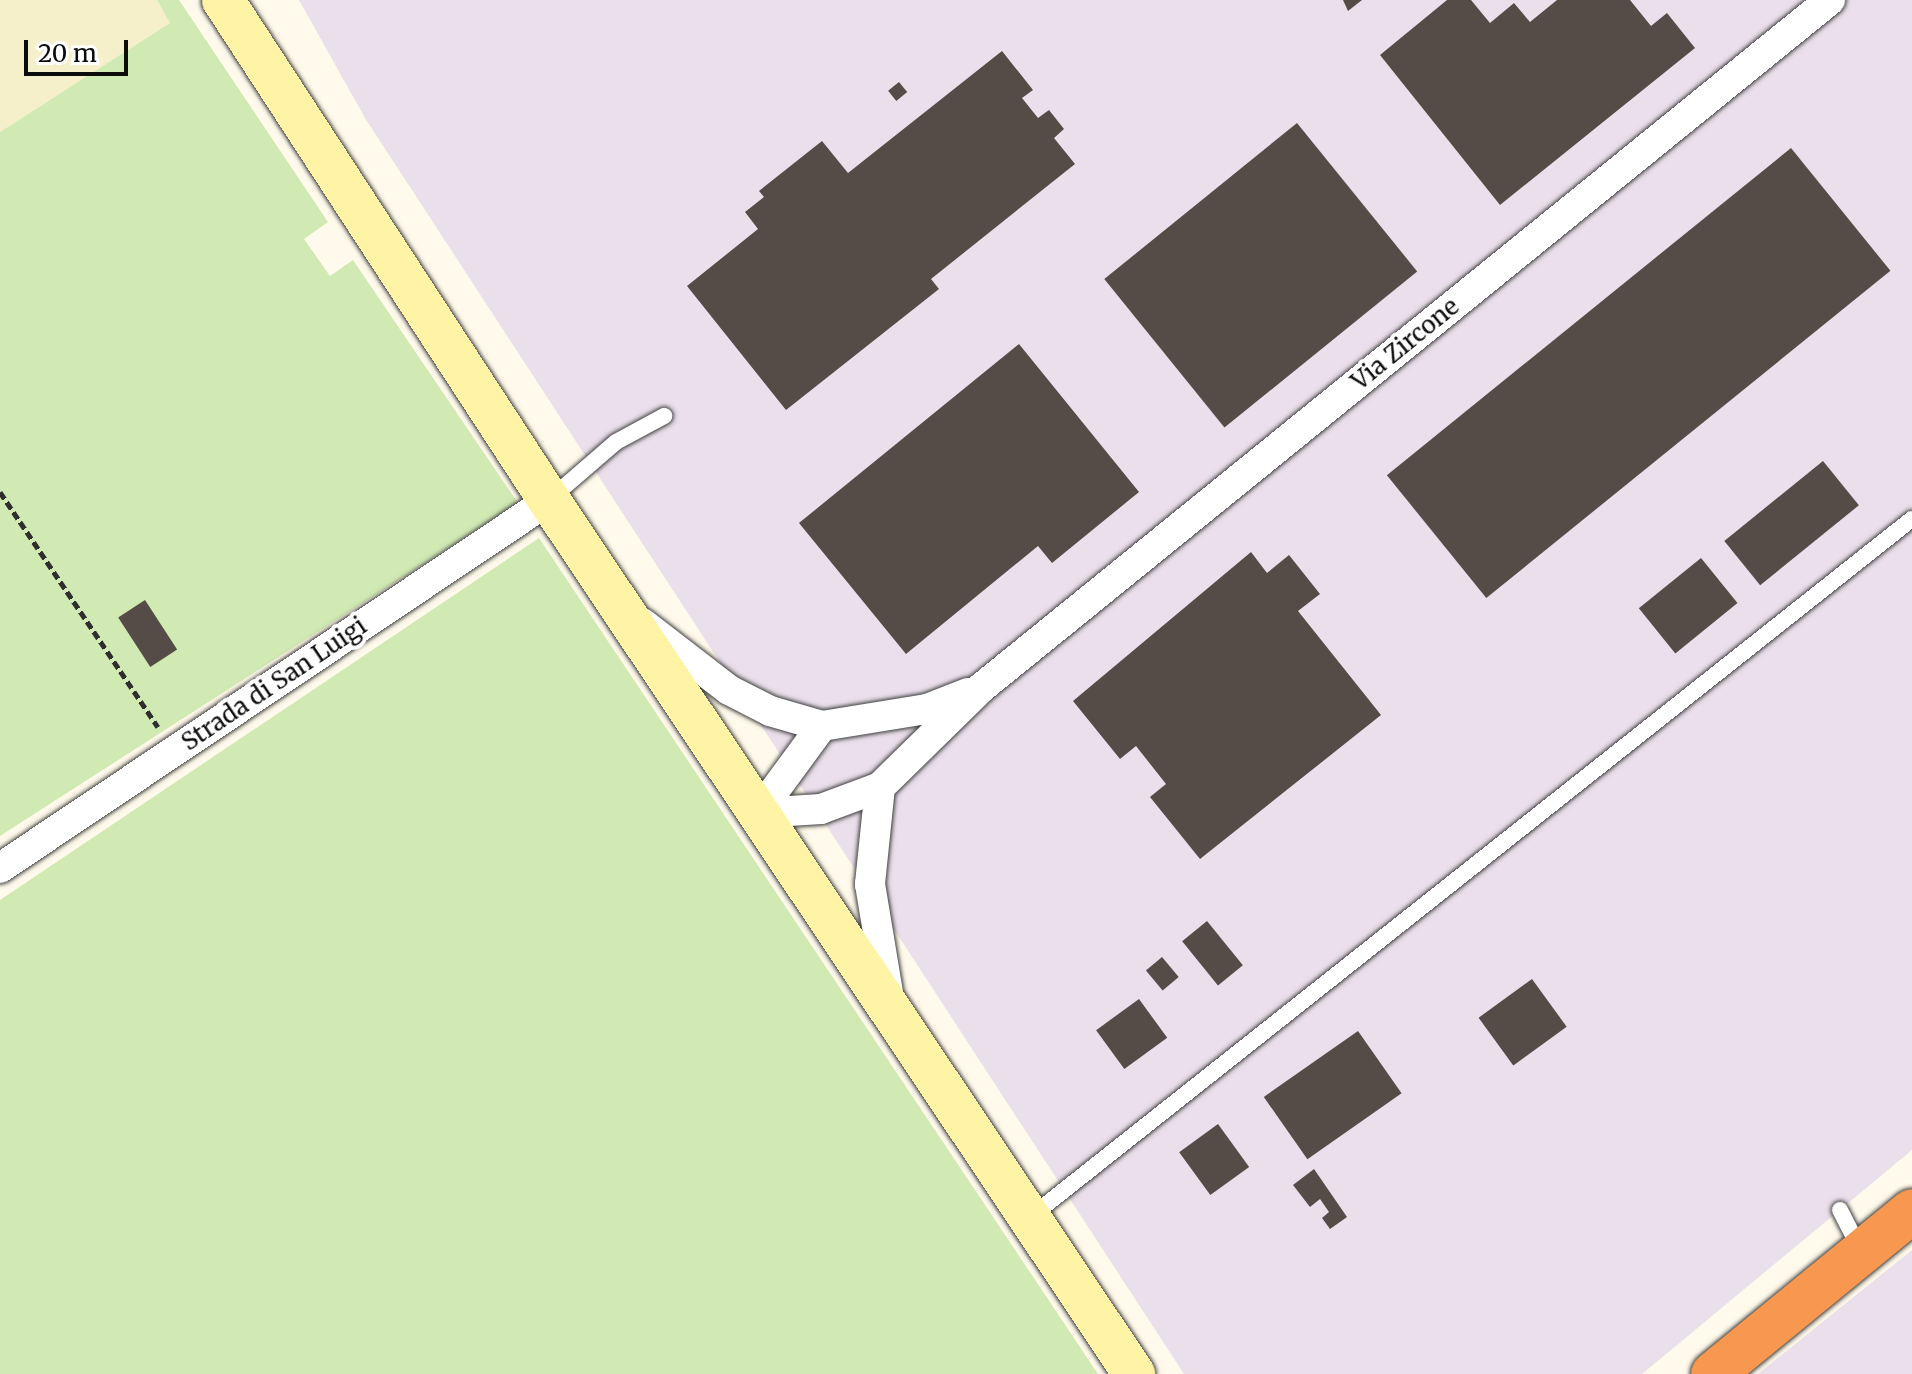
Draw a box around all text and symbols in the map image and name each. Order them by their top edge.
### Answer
scale bar [28,24,132,74]
text: 20 m [38,38,97,69]
street label: Via Zircone [1346,292,1464,396]
street label: Strada di San Luigi [176,611,372,757]

